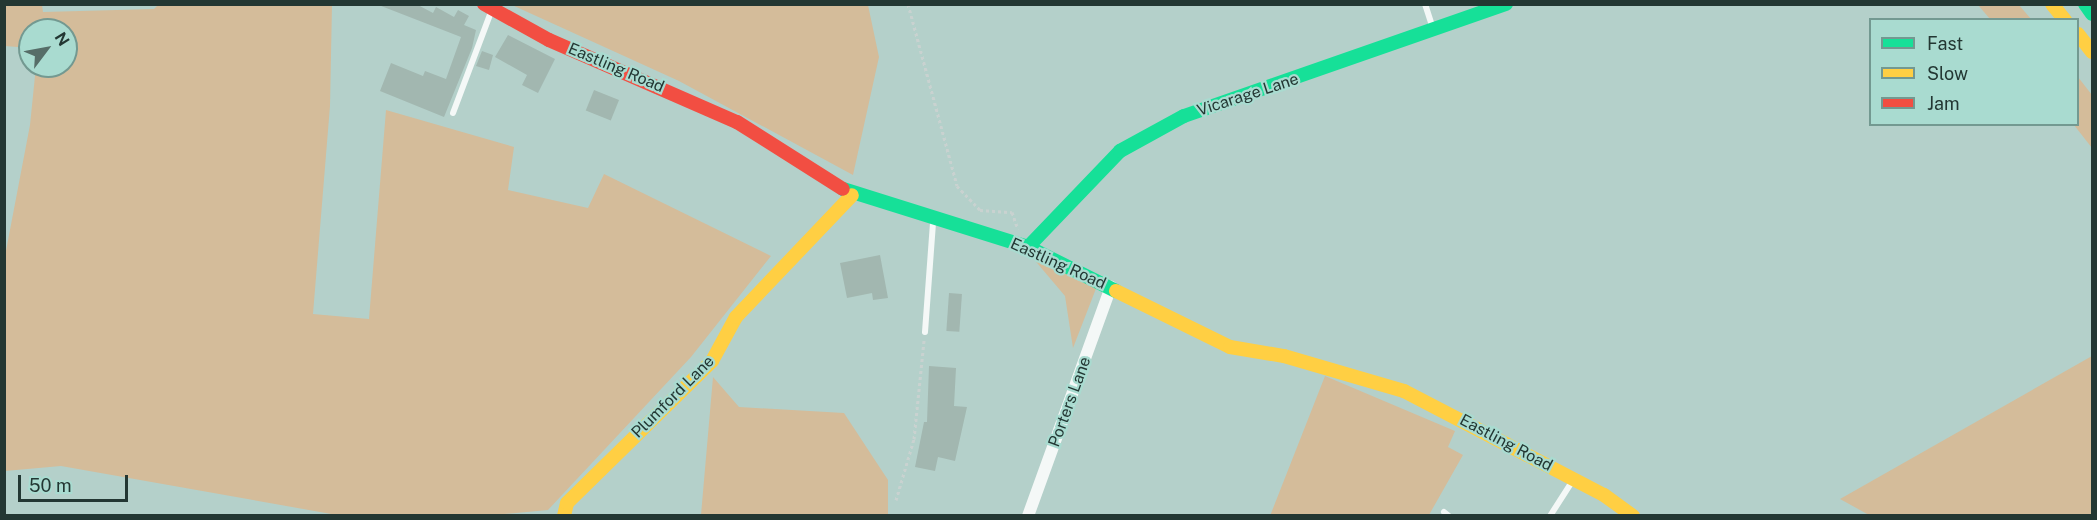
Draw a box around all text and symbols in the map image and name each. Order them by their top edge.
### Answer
north arrow [18,18,78,78]
legend [1869,18,2079,126]
text: N [51,29,73,50]
text: Fast [1927,33,1963,54]
street label: Eastling Road [565,39,667,97]
text: Slow [1927,63,1968,84]
street label: Vicarage Lane [1195,70,1301,120]
text: Jam [1927,93,1960,114]
street label: Eastling Road [1007,234,1109,294]
street label: Plumford Lane [628,352,718,442]
street label: Porters Lane [1045,354,1095,450]
street label: Eastling Road [1456,410,1556,476]
scale bar [21,463,130,501]
text: 50 m [29,475,72,496]

